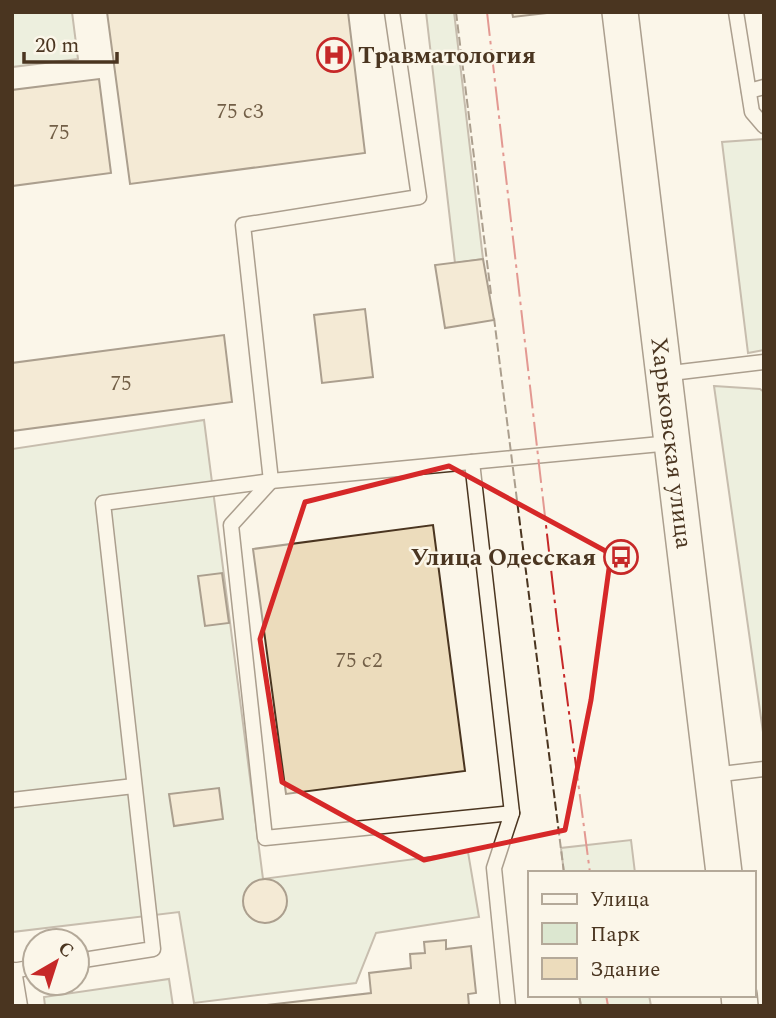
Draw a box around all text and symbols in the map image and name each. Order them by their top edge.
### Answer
scale bar [24,21,117,65]
text: 20 m [35,30,79,62]
hospital icon: Травматология [315,36,353,74]
place label: Травматология [358,38,536,74]
house number: 75 с3 [217,96,264,128]
house number: 75 [49,117,70,149]
street label: Харьковская улица [640,335,702,551]
house number: 75 [111,368,132,400]
bus stop icon: Улица Одесская [602,538,640,576]
place label: Улица Одесская [411,540,596,576]
house number: 75 с2 [336,645,382,677]
legend [528,871,755,997]
text: Улица [590,884,650,916]
text: Парк [590,919,641,951]
north arrow [21,927,91,997]
text: С [51,934,80,965]
text: Здание [590,954,660,986]

